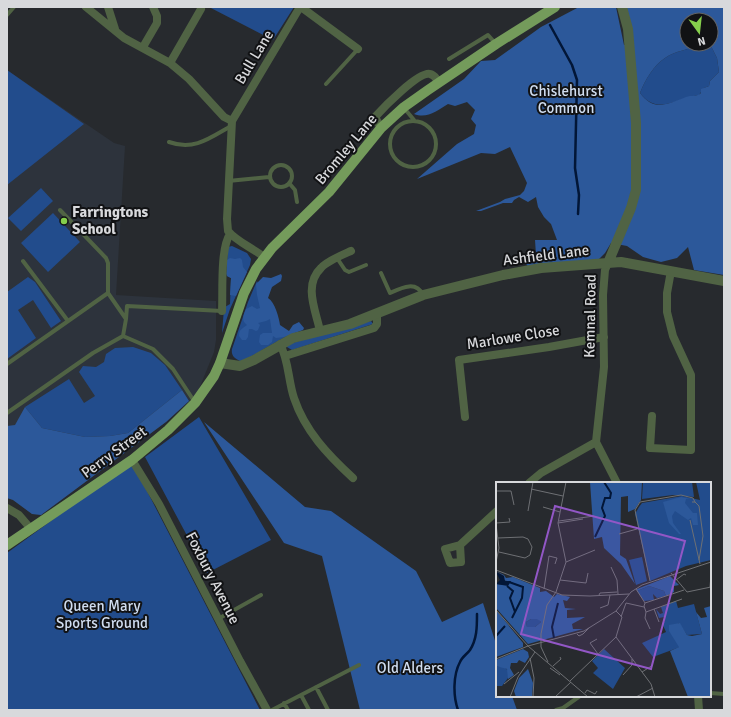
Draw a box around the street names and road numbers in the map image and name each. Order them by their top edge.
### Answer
street label: Bull Lane [231,27,277,87]
street label: Bromley Lane [311,110,381,188]
street label: Ashfield Lane [502,241,590,269]
street label: Kemnal Road [580,274,600,358]
street label: Marlowe Close [465,321,561,353]
street label: Perry Street [78,422,150,482]
street label: Foxbury Avenue [182,529,244,627]

